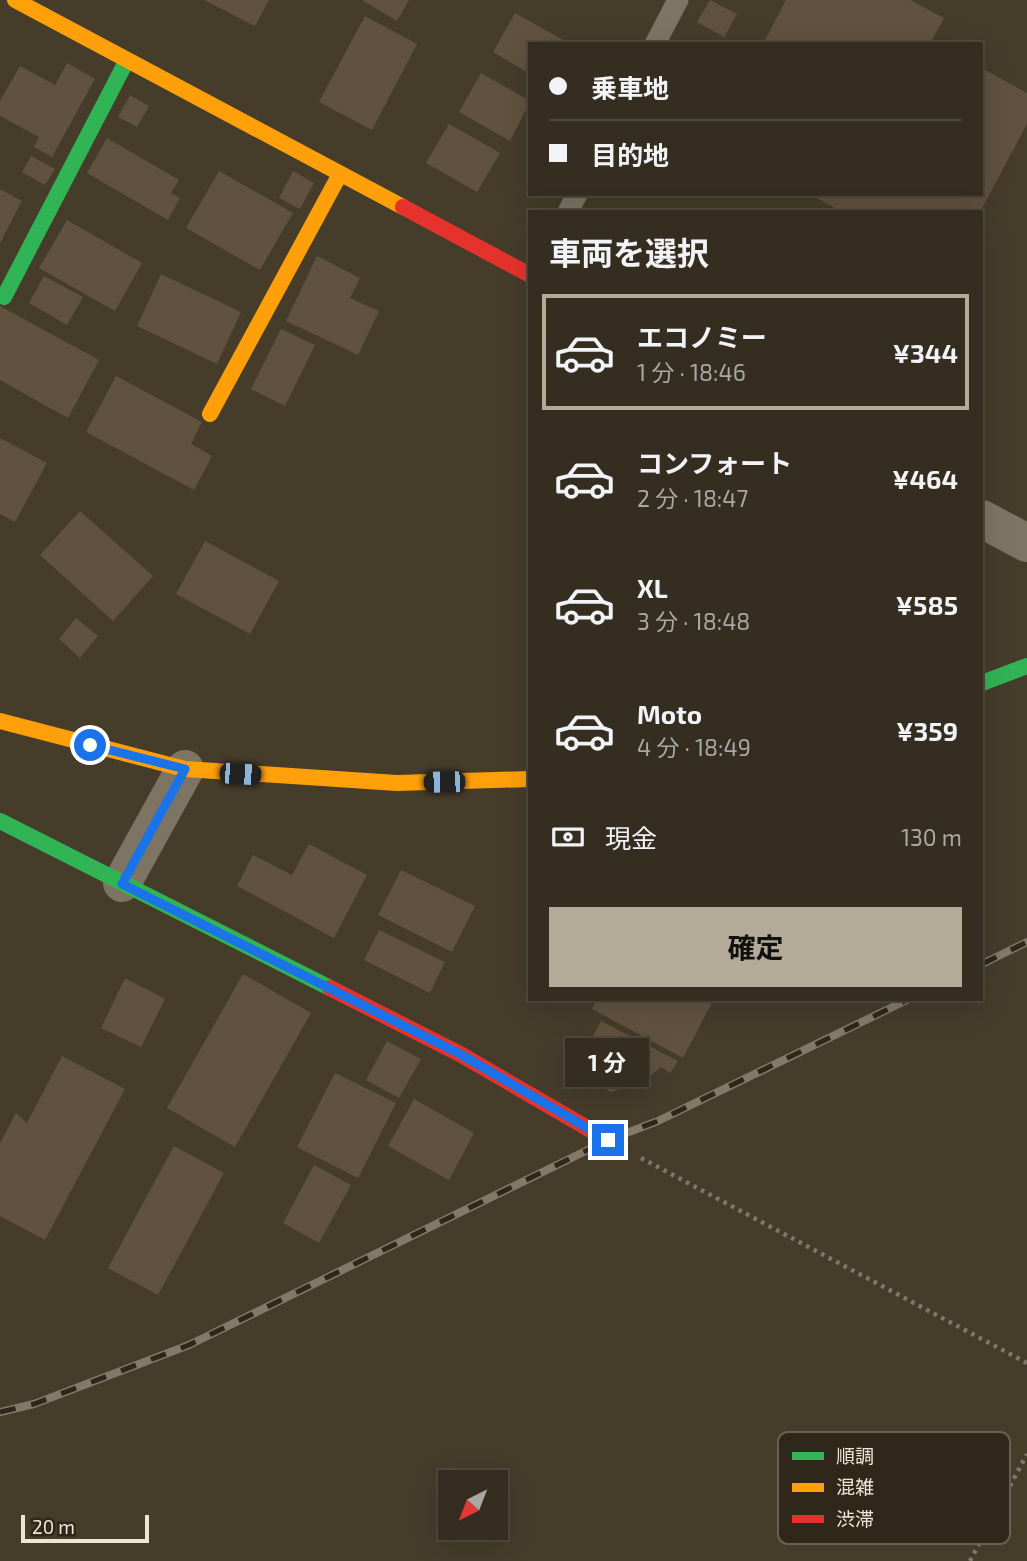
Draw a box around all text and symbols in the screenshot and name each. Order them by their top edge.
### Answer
text: 乗車地 [591,72,669,103]
text: 目的地 [591,139,669,170]
text: 車両を選択 [549,233,709,271]
icon: car [553,321,616,384]
text: エコノミー [637,321,767,352]
text: ¥344 [893,337,958,368]
text: 1 分 · 18:46 [637,358,746,386]
icon: car [553,447,616,510]
text: コンフォート [637,447,792,478]
text: ¥464 [892,463,958,494]
text: 2 分 · 18:47 [637,484,748,512]
text: XL [637,572,668,603]
icon: car [553,573,616,636]
text: ¥585 [896,589,958,620]
text: 3 分 · 18:48 [637,607,750,635]
text: Moto [637,698,702,729]
icon: car [553,699,616,762]
text: ¥359 [896,715,958,746]
route start [74,729,106,761]
text: 4 分 · 18:49 [637,733,751,761]
car [219,762,262,786]
car [423,771,466,793]
icon: cash [549,818,587,856]
text: 現金 [605,822,657,853]
text: 130 m [901,823,962,851]
button: 確定 [549,907,962,987]
callout: 1 分 [566,1038,650,1088]
text: 1 分 [588,1048,626,1076]
route end [592,1124,624,1156]
legend [778,1432,1010,1544]
text: 順調 [836,1444,874,1467]
north arrow [438,1470,508,1540]
map controls [438,1470,508,1540]
text: 混雑 [836,1475,874,1498]
text: 渋滞 [836,1507,874,1530]
scale bar [21,1512,149,1544]
text: 20 m [32,1515,75,1538]

